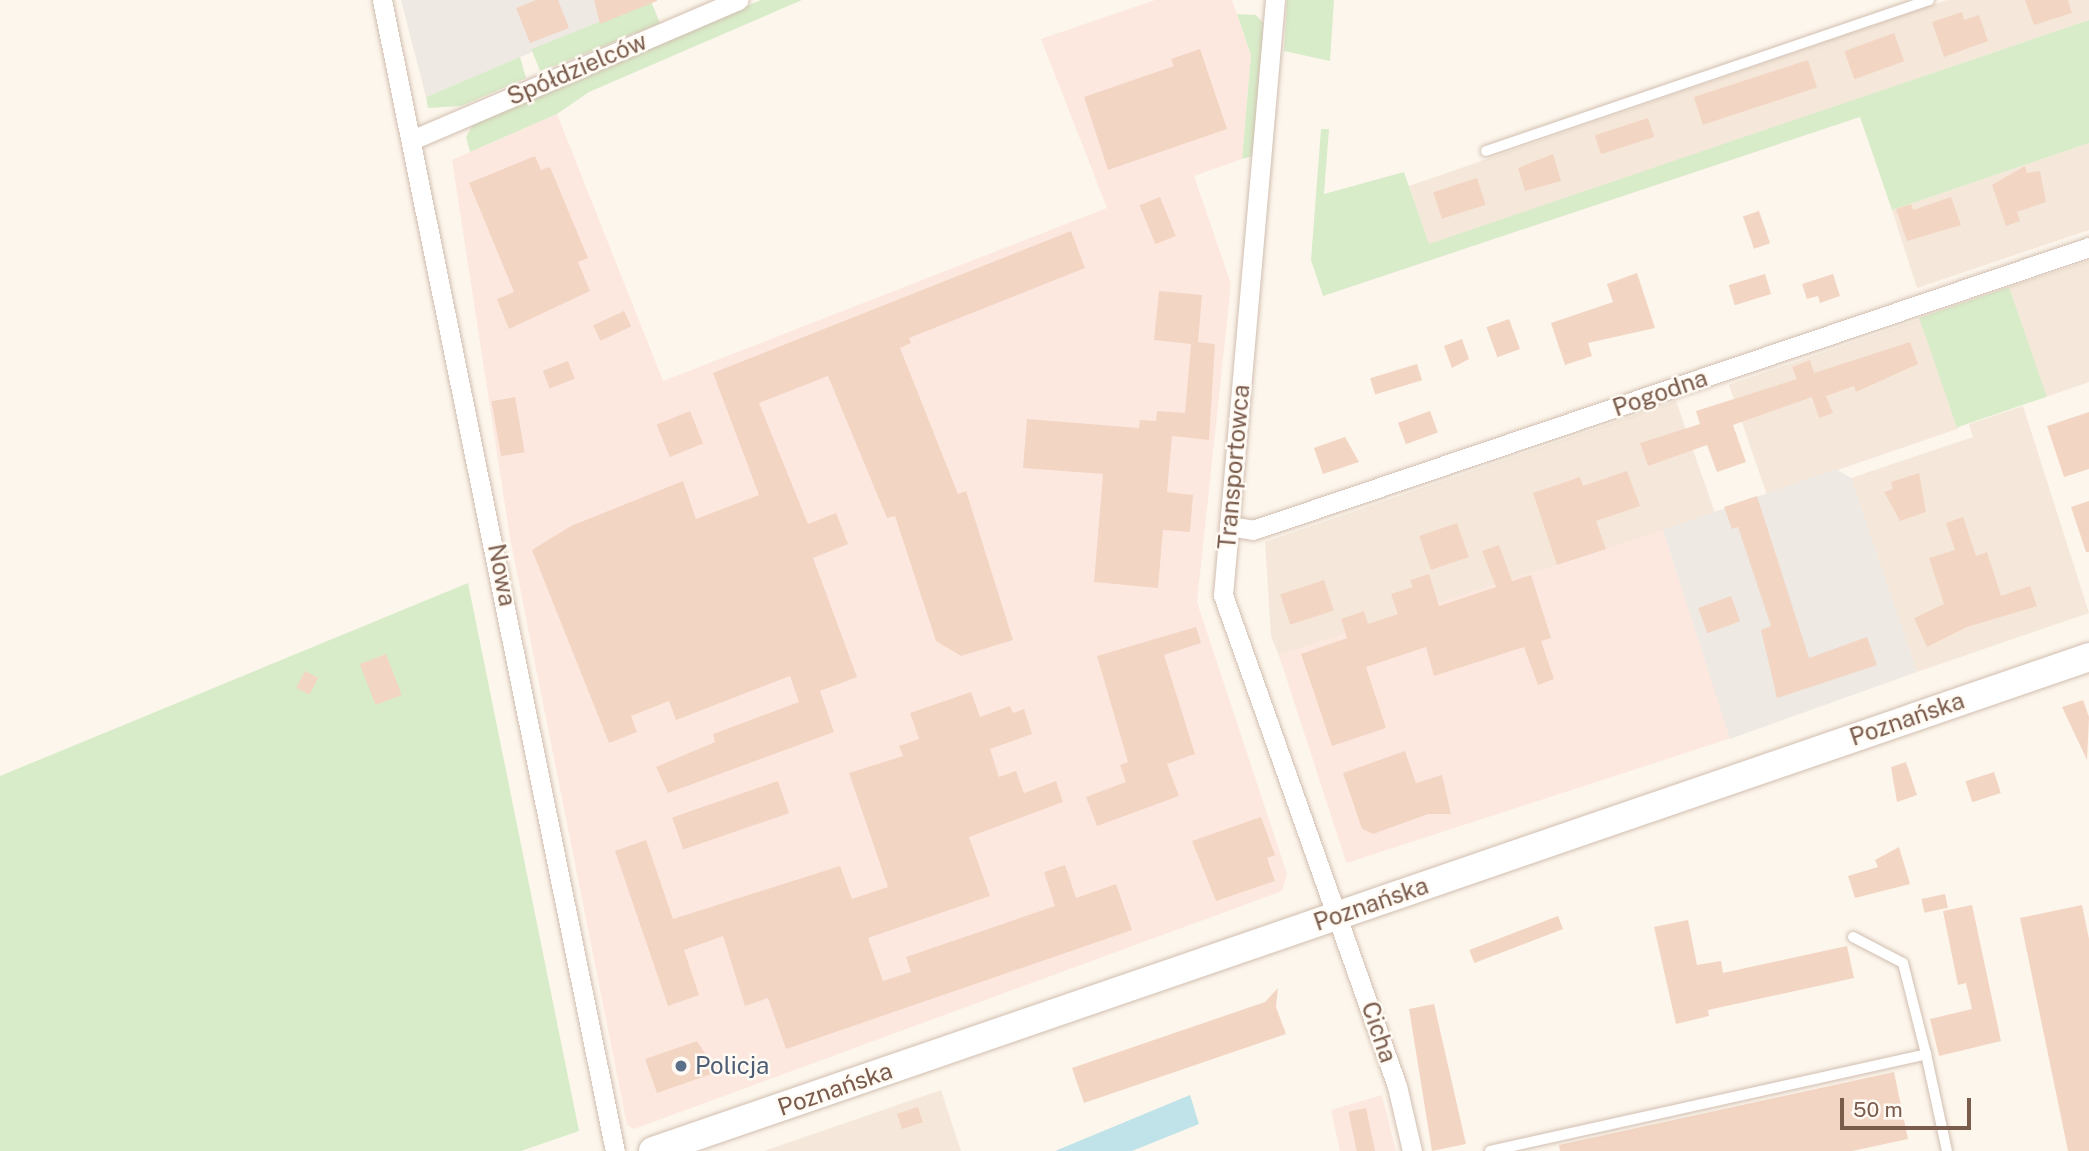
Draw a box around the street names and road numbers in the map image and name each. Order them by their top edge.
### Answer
street label: Spółdzielców [503,27,651,111]
street label: Pogodna [1609,363,1711,423]
street label: Transportowca [1212,383,1256,551]
street label: Nowa [482,541,522,609]
street label: Poznańska [1846,686,1968,752]
street label: Poznańska [1310,871,1432,937]
street label: Cicha [1355,998,1403,1066]
street label: Poznańska [774,1056,896,1122]

